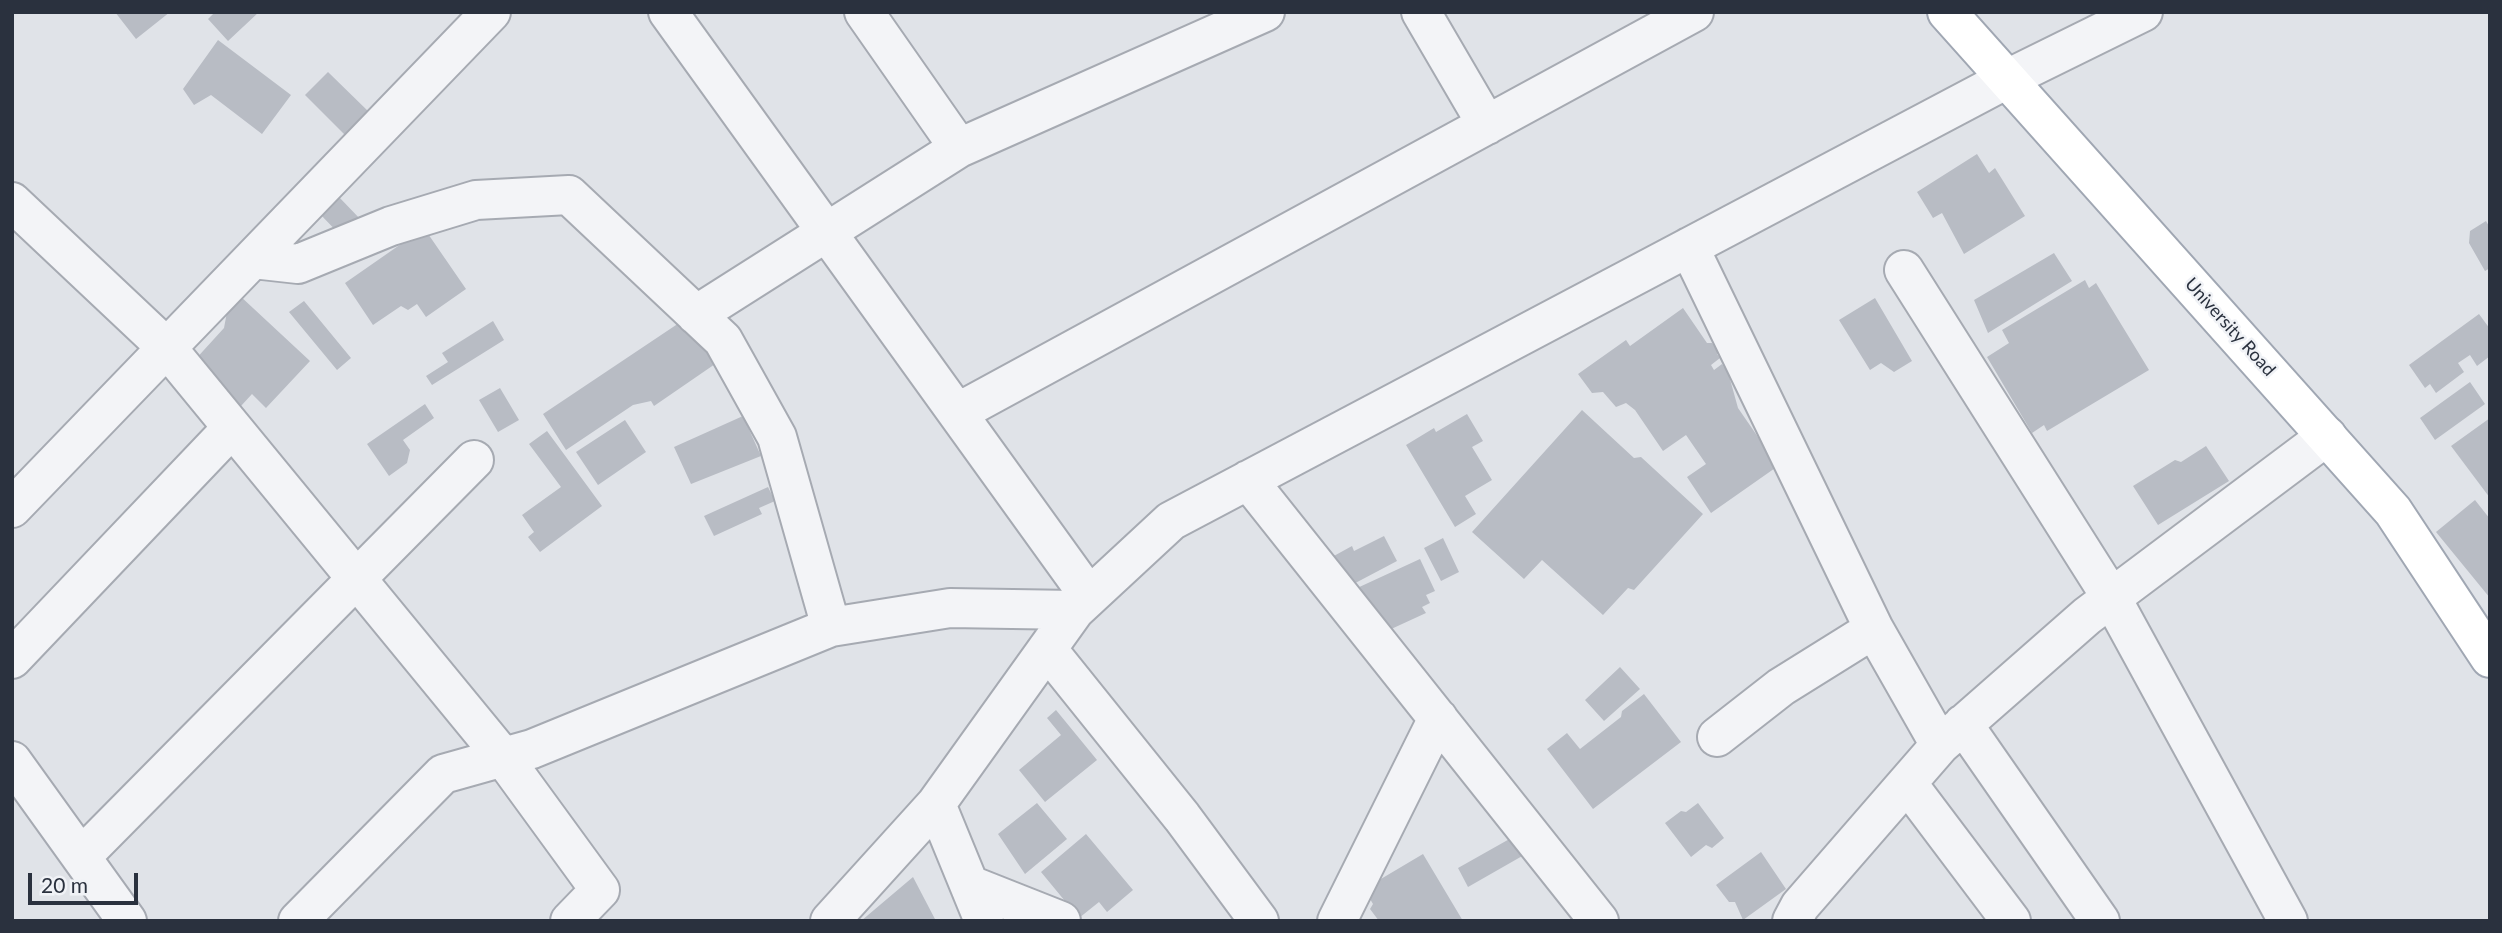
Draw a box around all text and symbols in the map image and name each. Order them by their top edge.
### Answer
street label: University Road [2180,273,2280,381]
scale bar [32,860,142,904]
text: 20 m [41,872,88,897]

